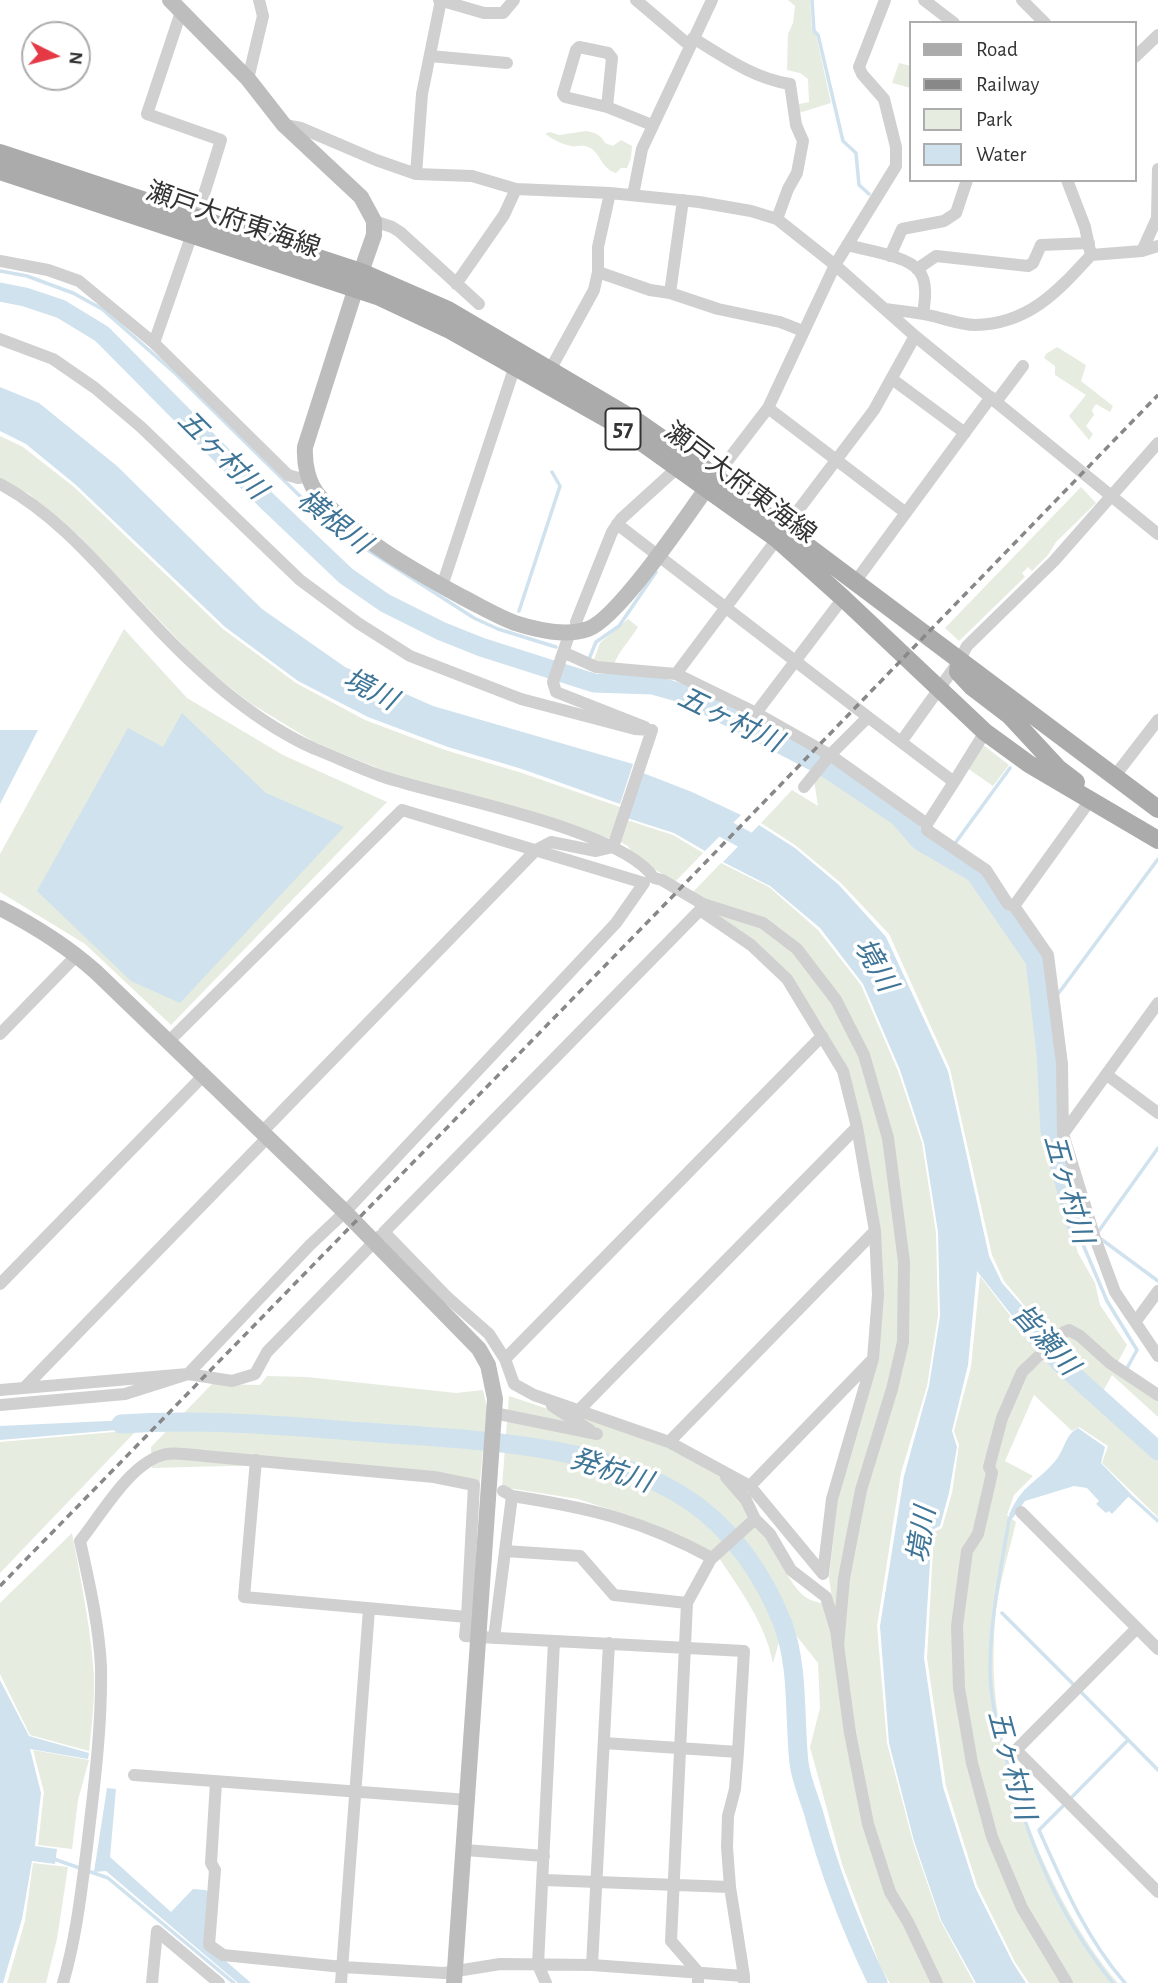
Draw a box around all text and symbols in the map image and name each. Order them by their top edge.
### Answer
north arrow [21,21,91,91]
legend [909,21,1137,182]
text: Road [976,39,1018,60]
text: N [65,50,86,66]
text: Railway [976,74,1039,95]
text: Park [976,109,1012,130]
text: Water [976,144,1026,165]
street label: 瀬戸大府東海線 [142,176,324,264]
water label: 五ヶ村川 [171,404,273,506]
road number: 57 [606,408,640,449]
street label: 瀬戸大府東海線 [658,416,822,550]
water label: 横根川 [291,483,377,561]
water label: 境川 [337,662,403,718]
water label: 五ヶ村川 [672,680,788,760]
water label: 境川 [846,932,904,998]
water label: 五ヶ村川 [1036,1131,1100,1247]
water label: 皆瀬川 [1004,1298,1086,1382]
water label: 発杭川 [566,1442,656,1500]
water label: 境川 [901,1505,943,1565]
water label: 五ヶ村川 [980,1707,1042,1823]

